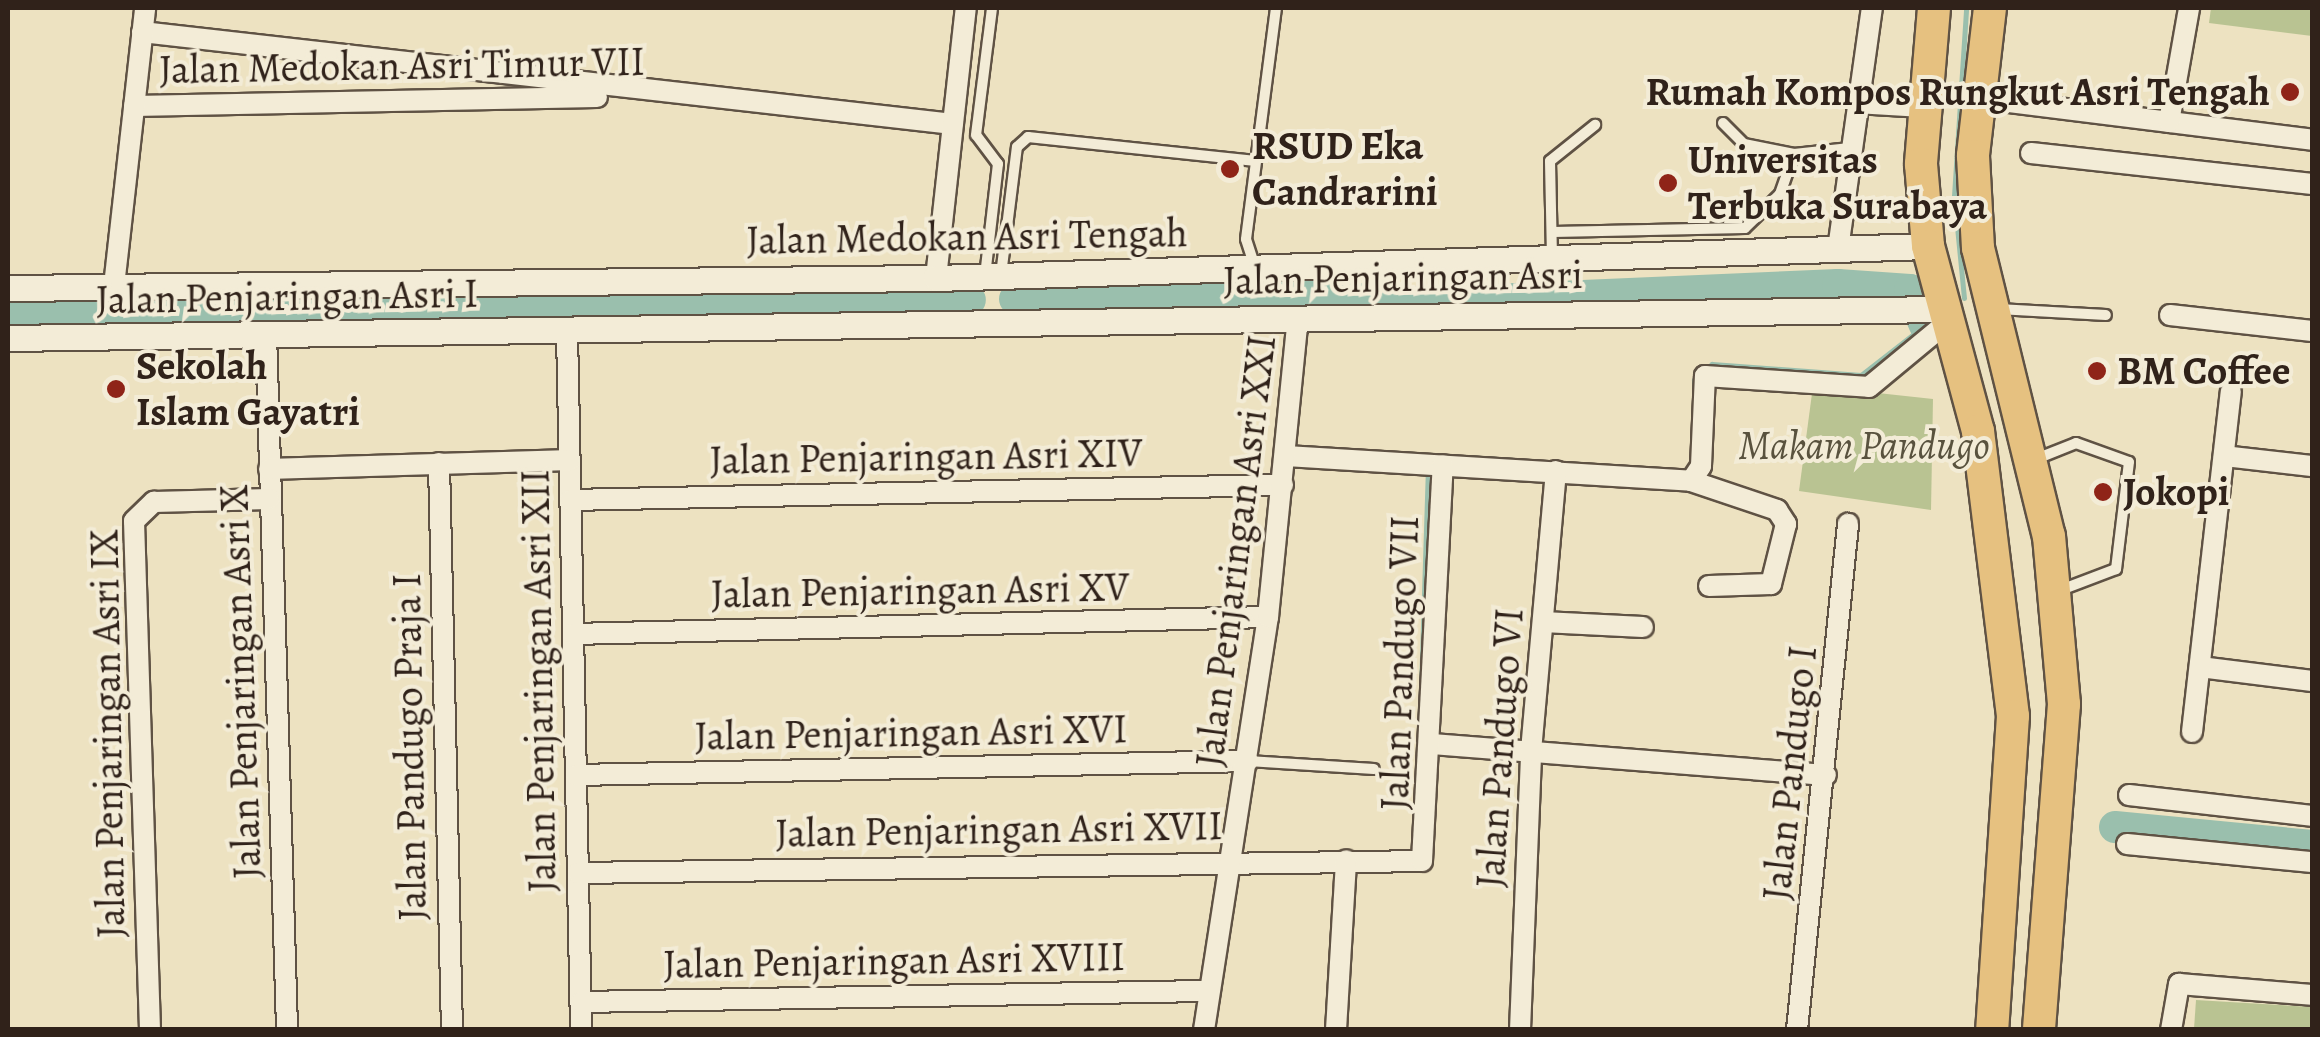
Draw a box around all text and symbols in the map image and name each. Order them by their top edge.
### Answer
street label: Jalan Medokan Asri Timur VII [159,38,645,94]
place label: Rumah Kompos Rungkut Asri Tengah [1646,68,2270,116]
marker: Rumah Kompos Rungkut Asri Tengah [2279,81,2301,103]
place label: RSUD Eka Candrarini [1252,122,1438,216]
place label: Universitas Terbuka Surabaya [1688,136,1987,230]
marker: RSUD Eka Candrarini [1217,156,1243,182]
marker: Universitas Terbuka Surabaya [1657,172,1679,194]
street label: Jalan Medokan Asri Tengah [746,209,1188,265]
street label: Jalan Penjaringan Asri [1223,251,1583,305]
street label: Jalan Penjaringan Asri I [95,270,479,324]
street label: Jalan Penjaringan Asri XXI [1186,332,1286,770]
place label: Sekolah Islam Gayatri [136,342,360,436]
place label: BM Coffee [2117,347,2291,395]
marker: BM Coffee [2086,360,2108,382]
marker: Sekolah Islam Gayatri [105,378,127,400]
park label: Makam Pandugo [1738,422,1990,470]
street label: Jalan Penjaringan Asri XIV [709,429,1143,485]
place label: Jokopi [2123,468,2229,516]
street label: Jalan Penjaringan Asri XII [511,469,567,893]
marker: Jokopi [2092,481,2114,503]
street label: Jalan Penjaringan Asri X [210,484,272,880]
street label: Jalan Pandugo VII [1371,515,1429,811]
street label: Jalan Penjaringan Asri IX [80,529,136,939]
street label: Jalan Penjaringan Asri XV [710,563,1130,619]
street label: Jalan Pandugo Praja I [383,573,437,921]
street label: Jalan Pandugo VI [1466,606,1534,890]
street label: Jalan Pandugo I [1753,643,1827,903]
street label: Jalan Penjaringan Asri XVI [694,705,1128,761]
street label: Jalan Penjaringan Asri XVII [775,802,1223,858]
street label: Jalan Penjaringan Asri XVIII [663,933,1125,989]

